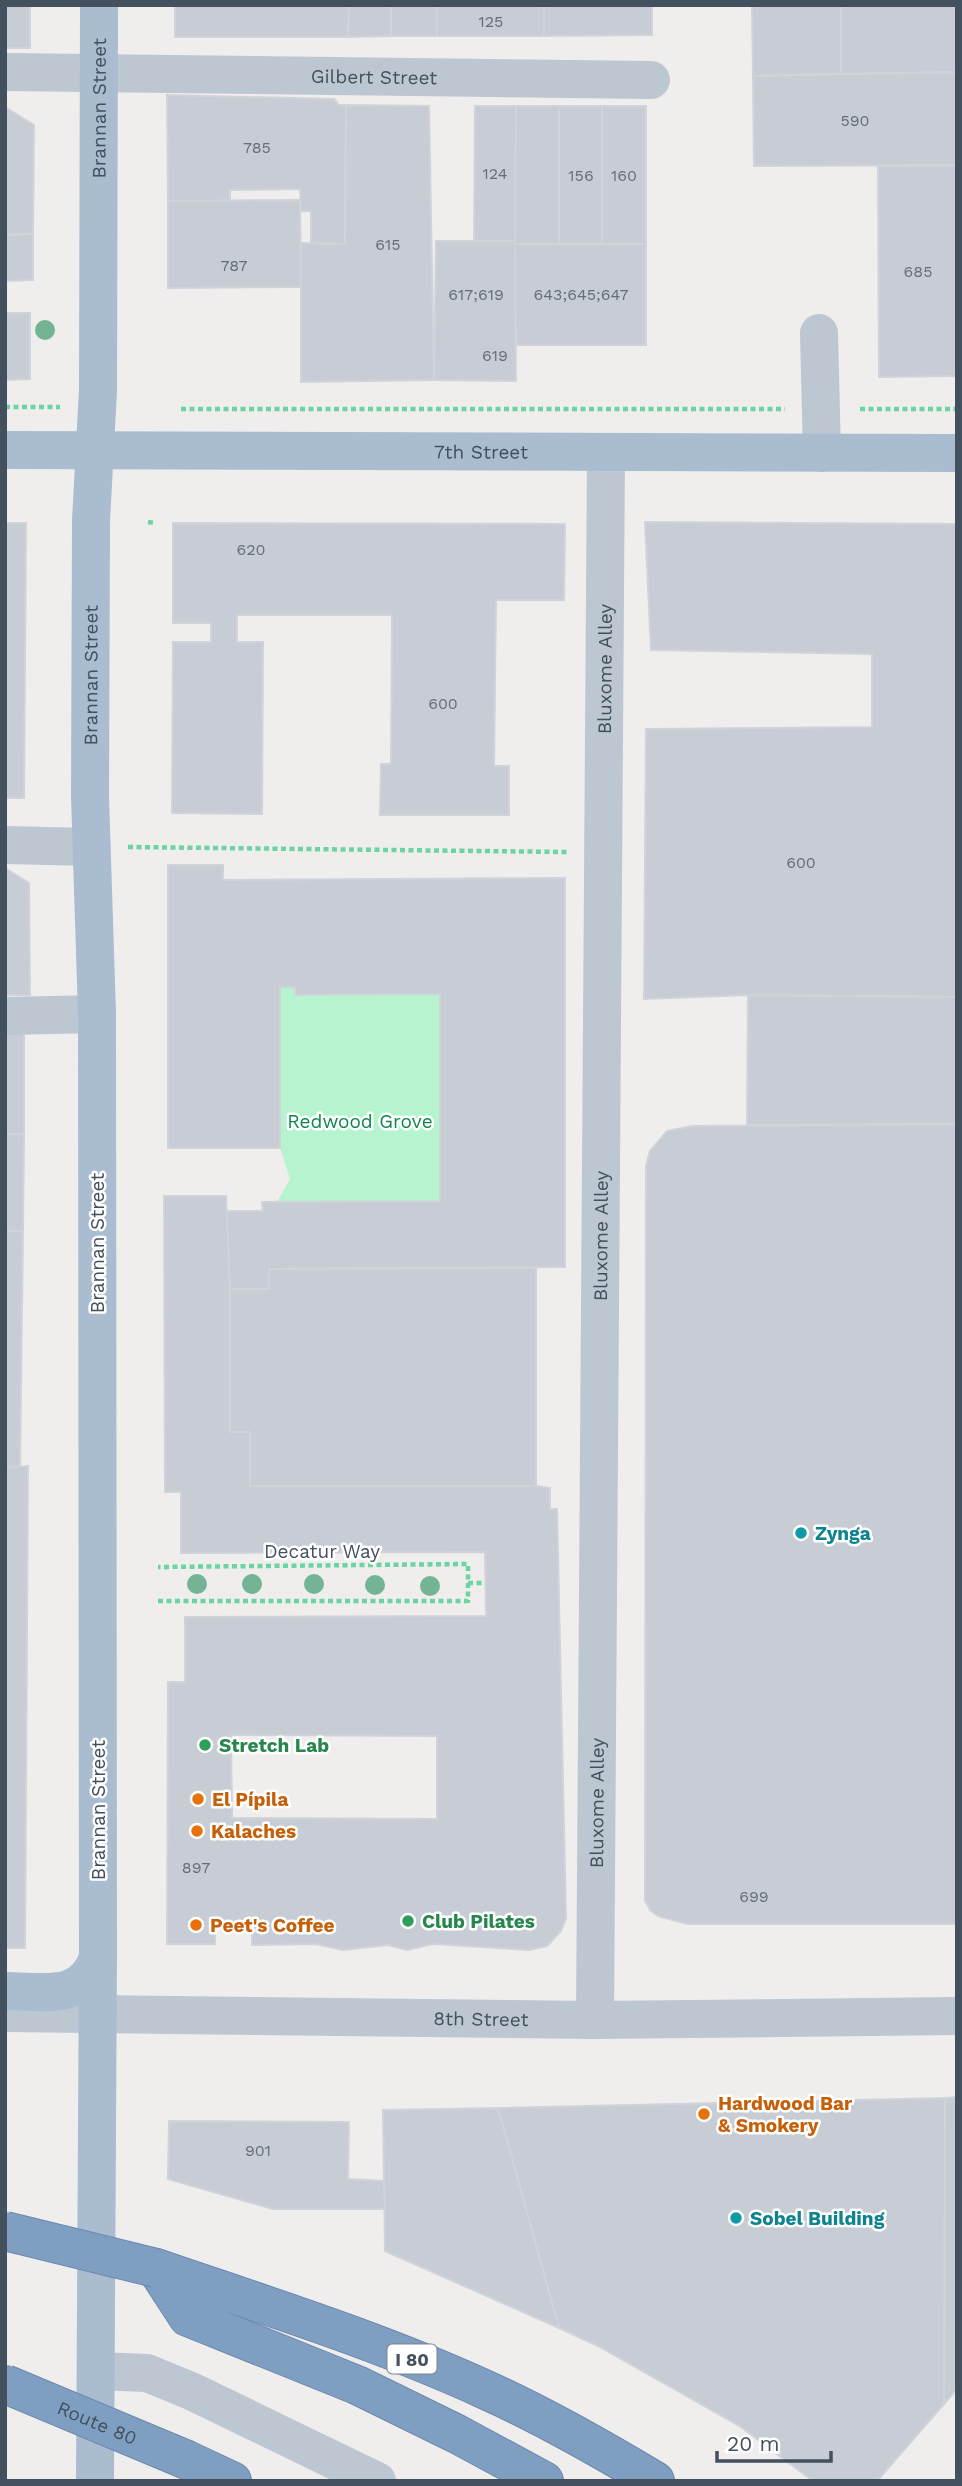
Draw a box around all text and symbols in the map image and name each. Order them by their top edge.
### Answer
house number: 125 [479,12,503,31]
street label: Brannan Street [87,38,110,179]
street label: Gilbert Street [311,64,437,89]
house number: 590 [840,111,870,130]
house number: 785 [243,138,271,157]
house number: 124 [483,164,508,183]
house number: 156 [568,166,594,185]
house number: 160 [611,166,637,185]
house number: 615 [375,235,401,254]
house number: 787 [221,256,247,275]
house number: 685 [904,262,932,281]
house number: 617;619 [448,285,504,304]
house number: 643;645;647 [534,285,628,304]
house number: 619 [482,346,508,365]
street label: 7th Street [434,440,528,463]
house number: 620 [236,540,266,559]
street label: Bluxome Alley [593,604,616,734]
street label: Brannan Street [79,605,102,745]
house number: 600 [428,694,458,713]
house number: 600 [786,853,816,872]
park label: Redwood Grove [287,1110,433,1133]
street label: Bluxome Alley [589,1171,612,1301]
street label: Brannan Street [86,1173,109,1313]
place label: Zynga [815,1522,871,1545]
marker: Zynga [793,1525,809,1541]
street label: Decatur Way [264,1540,380,1563]
place label: Stretch Lab [219,1734,329,1757]
marker: Stretch Lab [197,1737,213,1753]
street label: Bluxome Alley [585,1737,608,1868]
street label: Brannan Street [87,1740,110,1880]
place label: El Pípila [212,1788,288,1811]
marker: El Pípila [190,1791,206,1807]
place label: Kalaches [211,1820,296,1843]
marker: Kalaches [189,1823,205,1839]
house number: 897 [182,1858,210,1877]
house number: 699 [739,1887,769,1906]
place label: Club Pilates [422,1910,535,1933]
marker: Club Pilates [400,1913,416,1929]
place label: Peet's Coffee [210,1914,335,1937]
marker: Peet's Coffee [188,1917,204,1933]
street label: 8th Street [433,2007,529,2031]
place label: Hardwood Bar & Smokery [718,2092,853,2137]
marker: Hardwood Bar & Smokery [696,2106,712,2122]
house number: 901 [245,2141,271,2160]
place label: Sobel Building [750,2207,885,2230]
marker: Sobel Building [728,2210,744,2226]
road number: I 80 [388,2344,436,2374]
street label: Route 80 [54,2396,141,2449]
scale bar [717,2420,831,2464]
text: 20 m [727,2431,779,2456]

